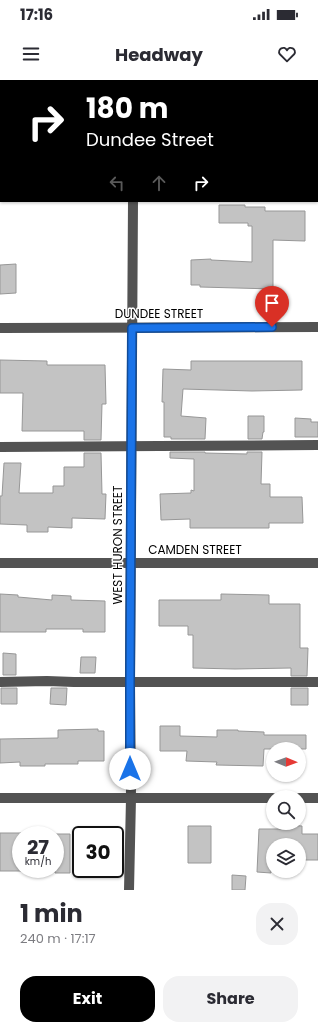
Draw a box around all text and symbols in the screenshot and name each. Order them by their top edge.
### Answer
text: 17:16 [20,4,53,25]
text: Headway [115,42,203,67]
icon: menu [20,43,42,65]
icon: heart [276,43,298,65]
text: 180 m [86,89,169,128]
icon: right [20,96,72,148]
text: Dundee Street [86,127,214,152]
icon: left [106,172,128,194]
icon: ahead [148,172,170,194]
icon: right [190,172,212,194]
pin [255,286,289,327]
icon: arrive [261,292,283,314]
street label: DUNDEE STREET [115,305,204,322]
street label: WEST HURON STREET [109,485,126,605]
street label: CAMDEN STREET [148,541,242,558]
north arrow [266,742,306,782]
map controls [266,742,306,878]
position arrow [109,748,151,790]
button: search [266,790,306,830]
speed limit sign: 30 [72,826,124,878]
text: 27 [27,833,49,861]
button: layers [266,838,306,878]
text: km/h [25,854,51,869]
text: 1 min [20,897,83,930]
button: close [256,903,298,945]
text: 240 m · 17:17 [20,929,96,948]
button: Exit [20,976,155,1022]
button: Share [163,976,298,1022]

